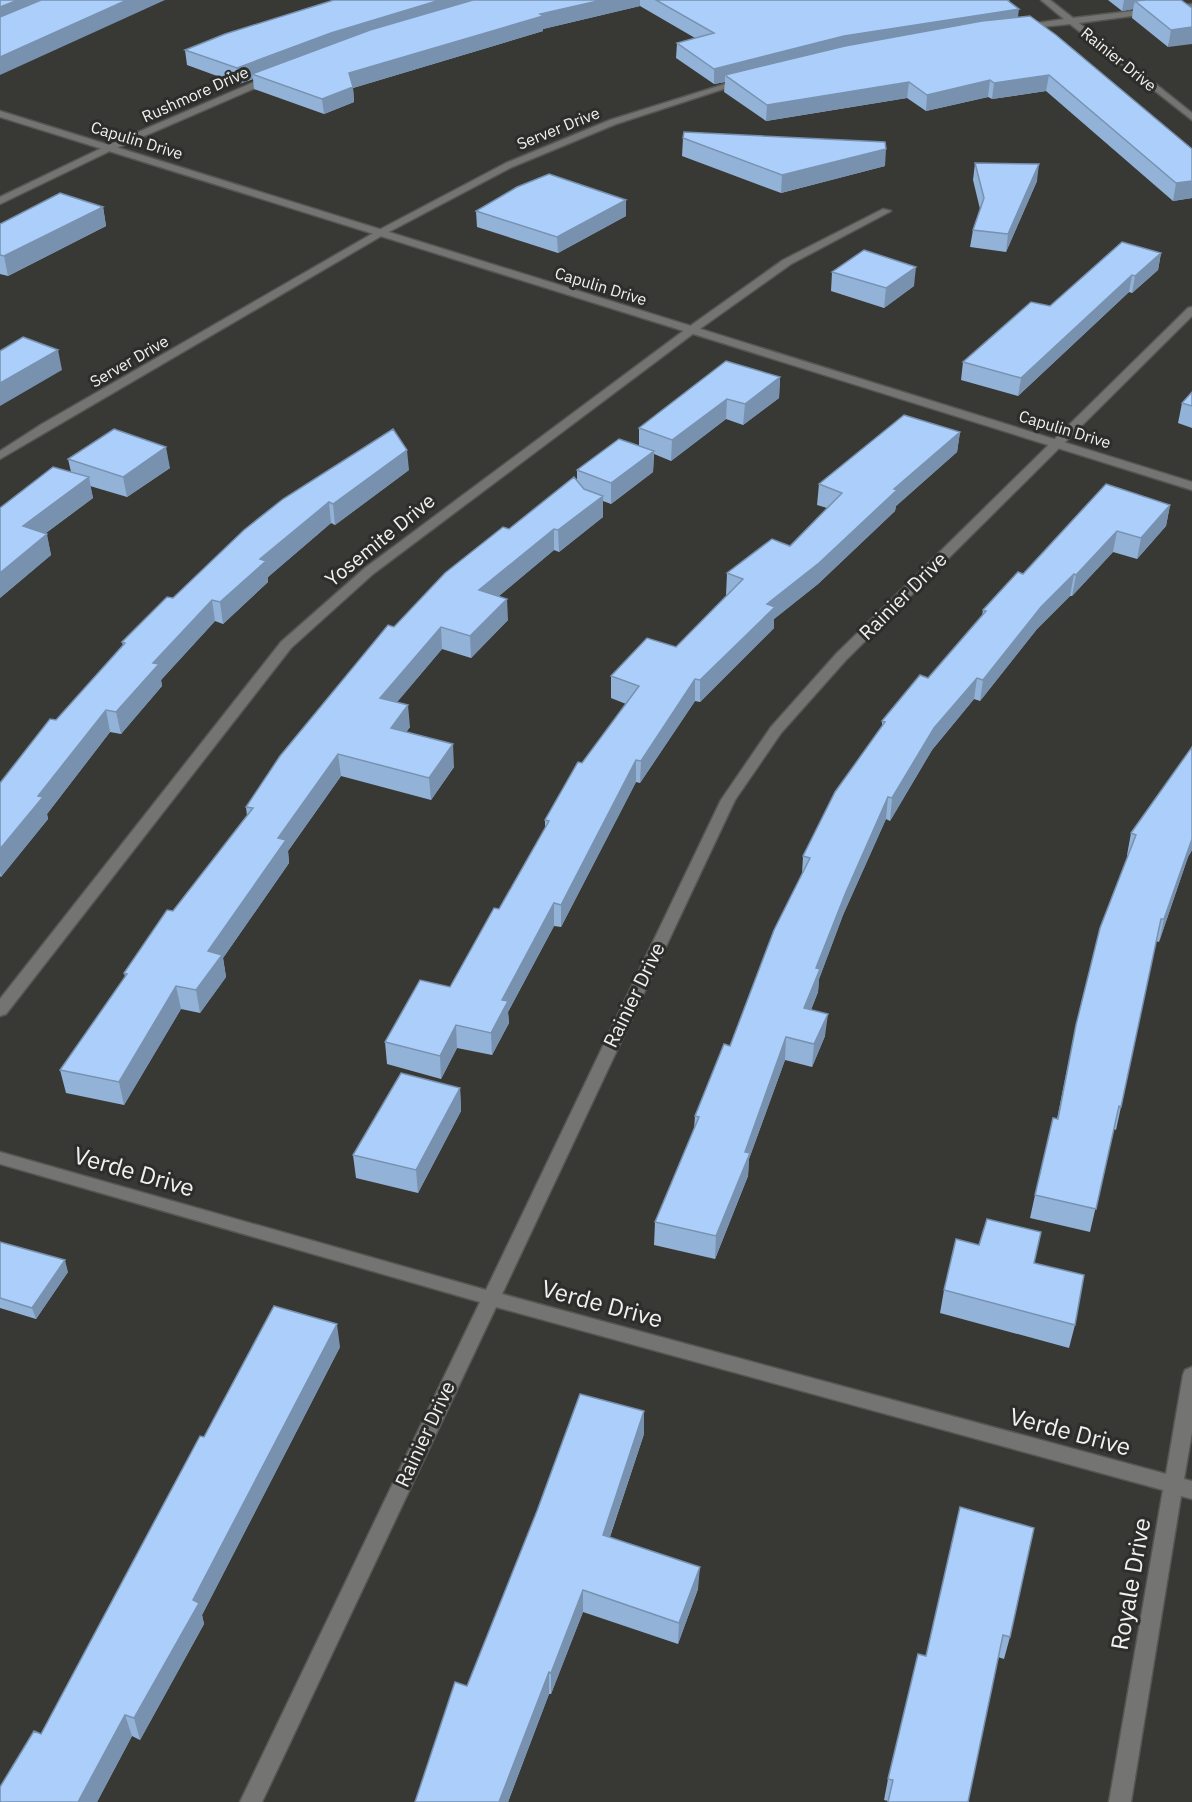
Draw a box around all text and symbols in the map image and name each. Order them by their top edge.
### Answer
street label: Rainier Drive [1077,23,1161,96]
street label: Rushmore Drive [139,61,252,126]
street label: Server Drive [514,102,602,154]
street label: Capulin Drive [89,117,186,164]
street label: Capulin Drive [553,263,650,310]
street label: Server Drive [86,330,172,392]
street label: Capulin Drive [1017,406,1114,453]
street label: Yosemite Drive [319,487,440,592]
street label: Rainier Drive [853,546,953,646]
street label: Rainier Drive [596,938,671,1052]
street label: Verde Drive [70,1139,198,1204]
street label: Verde Drive [538,1272,666,1335]
street label: Rainier Drive [388,1376,461,1491]
street label: Verde Drive [1006,1400,1134,1463]
street label: Royale Drive [1103,1515,1157,1653]

